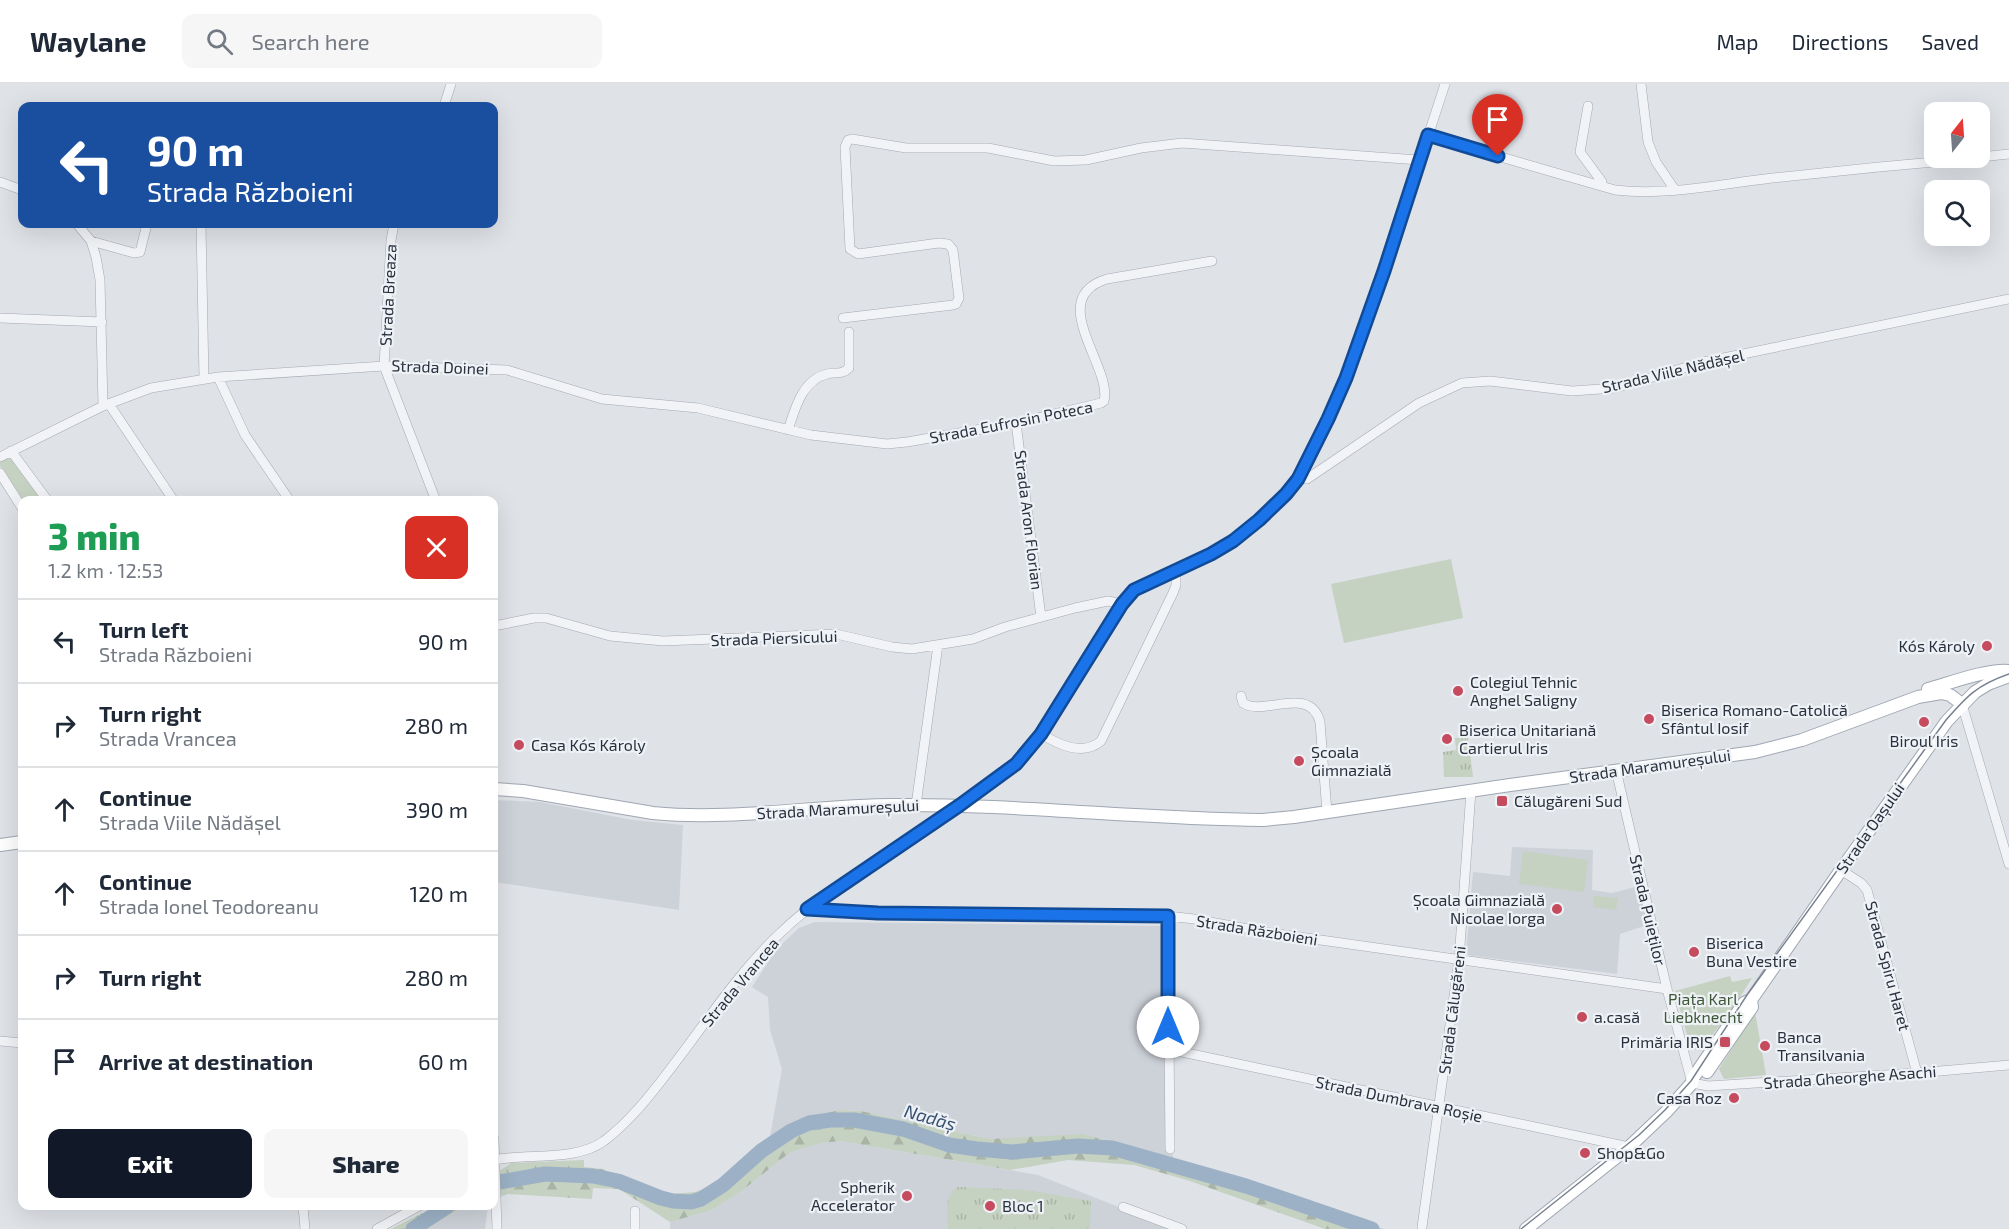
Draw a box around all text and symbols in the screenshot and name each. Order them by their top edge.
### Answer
search box [182,14,602,68]
text: Waylane [30,24,146,58]
icon: search [203,25,236,58]
text: Search here [251,28,370,54]
text: Map [1716,29,1759,54]
text: Directions [1792,29,1888,54]
text: Saved [1921,29,1979,54]
pin [1472,94,1523,156]
north arrow [1924,102,1990,168]
map controls [1924,102,1990,246]
icon: arrive [1481,103,1514,136]
text: 90 m [147,124,244,174]
icon: left [48,126,126,204]
text: Strada Războieni [147,175,354,207]
button: search [1924,180,1990,246]
street label: Strada Breaza [375,243,400,346]
street label: Strada Viile Nădășel [1600,345,1747,398]
street label: Strada Doinei [391,355,489,378]
street label: Strada Eufrosin Poteca [928,396,1094,447]
street label: Strada Aron Florian [1012,449,1047,591]
text: 3 min [48,514,141,557]
button: close [405,516,468,579]
text: 1.2 km · 12:53 [48,558,163,582]
text: Turn left [99,616,188,642]
icon: left [48,625,81,658]
street label: Strada Piersicului [710,626,838,649]
text: 90 m [418,628,468,654]
place label: Kós Károly [1899,636,1976,655]
marker: Kós Károly [1980,639,1994,653]
text: Strada Războieni [99,642,252,666]
place label: Colegiul Tehnic Anghel Saligny [1470,672,1578,709]
marker: Colegiul Tehnic Anghel Saligny [1451,684,1465,698]
text: Turn right [99,700,201,726]
place label: Biserica Romano-Catolică Sfântul Iosif [1661,700,1848,737]
icon: right [48,709,81,742]
text: 280 m [405,712,468,738]
marker: Biserica Romano-Catolică Sfântul Iosif [1642,712,1656,726]
marker: Biroul Iris [1917,715,1931,729]
place label: Biserica Unitariană Cartierul Iris [1459,720,1596,757]
text: Strada Vrancea [99,726,237,750]
place label: Biroul Iris [1890,731,1958,750]
marker: Biserica Unitariană Cartierul Iris [1440,732,1454,746]
place label: Casa Kós Károly [531,735,646,754]
marker: Casa Kós Károly [512,738,526,752]
place label: Școala Gimnazială [1311,742,1392,779]
street label: Strada Maramureșului [1568,745,1732,788]
marker: Școala Gimnazială [1292,754,1306,768]
street label: Strada Oașului [1831,779,1909,878]
text: Continue [99,784,192,810]
place label: Călugăreni Sud [1514,791,1622,810]
icon: ahead [48,793,81,826]
marker: Călugăreni Sud [1495,794,1509,808]
street label: Strada Maramureșului [756,795,920,824]
text: 390 m [406,796,468,822]
text: Strada Viile Nădășel [99,810,281,834]
street label: Strada Puieților [1625,853,1671,968]
text: Continue [99,868,192,894]
icon: ahead [48,877,81,910]
text: 120 m [409,880,468,906]
place label: Școala Gimnazială Nicolae Iorga [1413,890,1545,927]
text: Strada Ionel Teodoreanu [99,894,319,918]
street label: Strada Spiru Haret [1862,899,1915,1033]
marker: Școala Gimnazială Nicolae Iorga [1550,902,1564,916]
street label: Strada Războieni [1195,911,1319,948]
street label: Strada Vrancea [697,933,782,1030]
place label: Biserica Buna Vestire [1706,933,1797,970]
street label: Strada Călugăreni [1434,945,1469,1075]
marker: Biserica Buna Vestire [1687,945,1701,959]
icon: right [48,961,81,994]
text: Turn right [99,964,201,990]
text: 280 m [405,964,468,990]
park label: Piața Karl Liebknecht [1663,989,1743,1026]
position arrow [1136,995,1200,1059]
place label: a.casă [1594,1007,1640,1026]
marker: a.casă [1575,1010,1589,1024]
place label: Banca Transilvania [1777,1027,1865,1064]
place label: Primăria IRIS [1620,1032,1713,1051]
marker: Primăria IRIS [1718,1035,1732,1049]
marker: Banca Transilvania [1758,1039,1772,1053]
icon: arrive [48,1045,81,1078]
text: Arrive at destination [99,1048,313,1074]
text: 60 m [418,1048,468,1074]
street label: Strada Gheorghe Asachi [1763,1061,1937,1092]
street label: Strada Dumbrava Roșie [1314,1072,1484,1127]
place label: Casa Roz [1657,1088,1722,1107]
marker: Casa Roz [1727,1091,1741,1105]
water label: Nadăș [902,1099,959,1136]
button: Exit [48,1129,252,1198]
button: Share [264,1129,468,1198]
place label: Shop&Go [1597,1143,1665,1162]
marker: Shop&Go [1578,1146,1592,1160]
place label: Spherik Accelerator [811,1177,896,1214]
marker: Spherik Accelerator [900,1189,914,1203]
place label: Bloc 1 [1002,1196,1044,1215]
marker: Bloc 1 [983,1199,997,1213]

